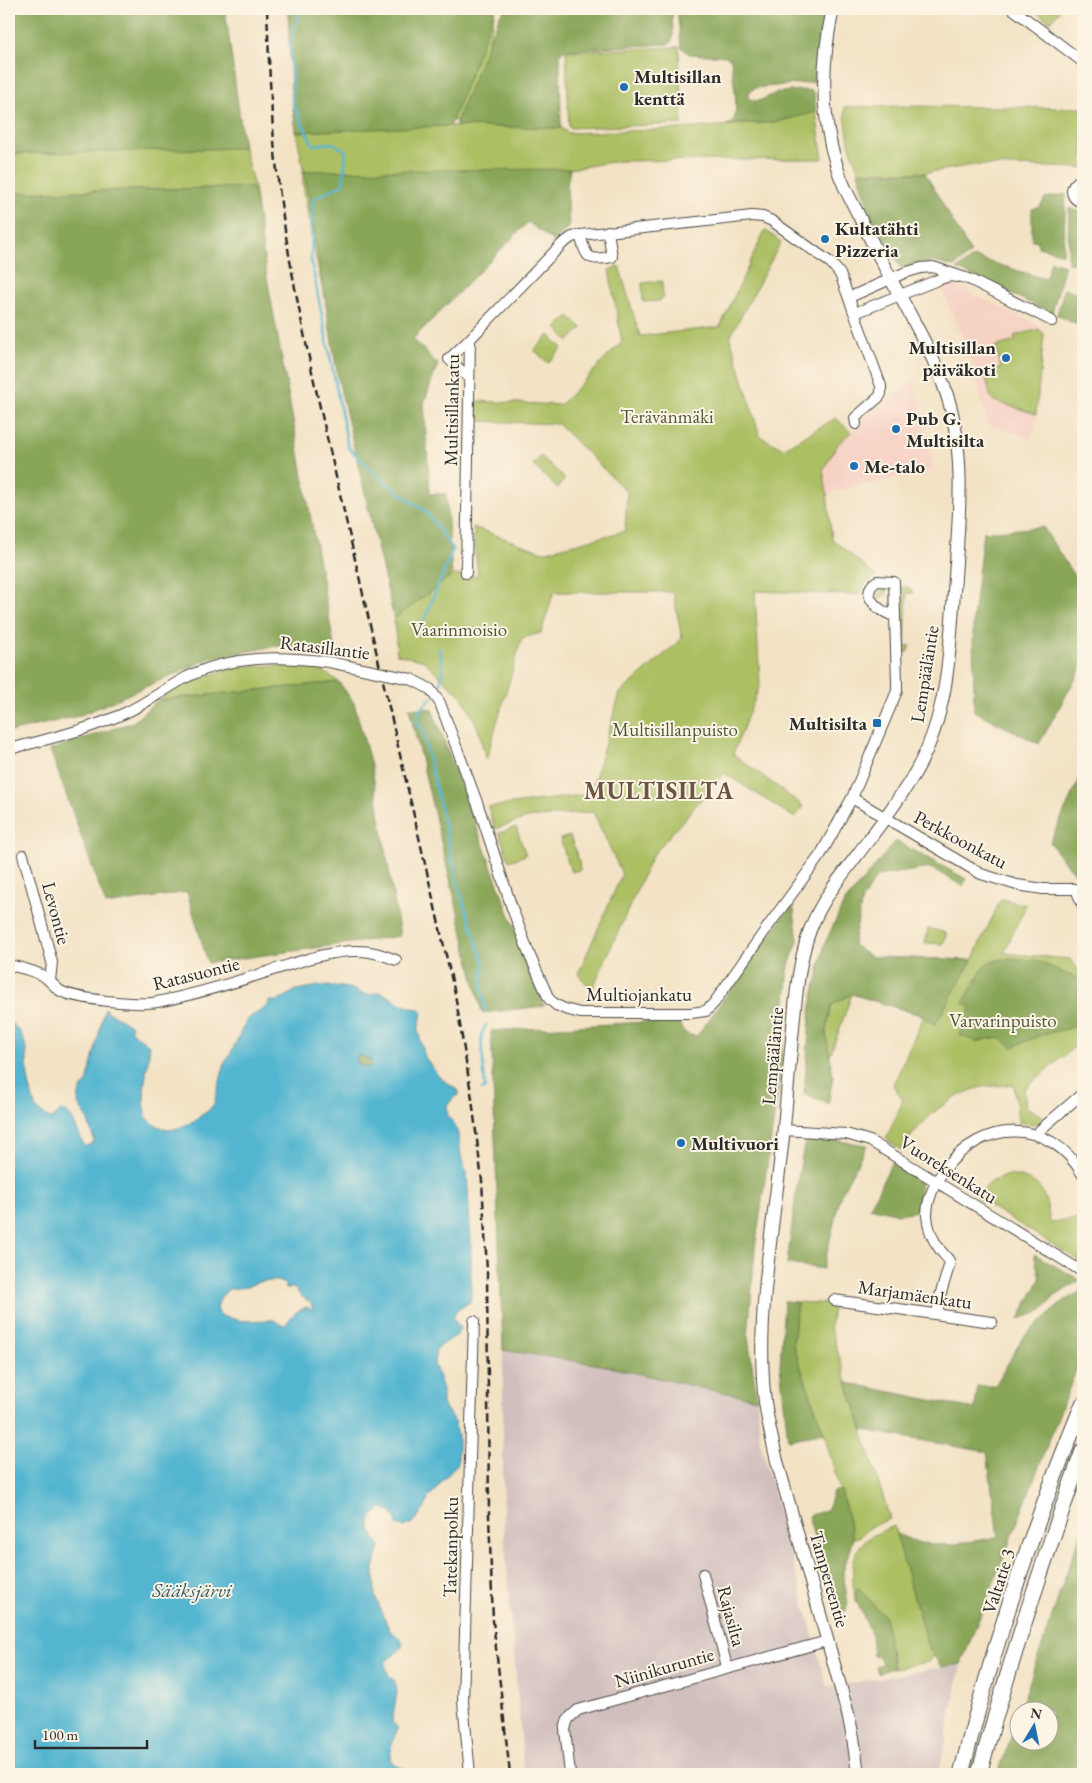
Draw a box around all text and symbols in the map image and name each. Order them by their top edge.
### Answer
place label: Multisillan kenttä [634,64,722,111]
marker: Multisillan kenttä [618,81,630,93]
place label: Kultatähti Pizzeria [835,216,919,263]
marker: Kultatähti Pizzeria [819,233,831,245]
place label: Multisillan päiväkoti [908,335,996,382]
marker: Multisillan päiväkoti [1000,352,1012,364]
street label: Multisillankatu [438,354,465,466]
park label: Terävänmäki [620,404,714,429]
place label: Pub G. Multisilta [906,406,985,453]
marker: Pub G. Multisilta [890,423,902,435]
place label: Me-talo [864,454,926,479]
marker: Me-talo [848,460,860,472]
park label: Vaarinmoisio [411,617,507,642]
street label: Lempääläntie [904,624,945,724]
street label: Ratasillantie [279,630,371,665]
place label: Multisilta [789,711,868,736]
park label: Multisillanpuisto [612,717,738,742]
marker: Multisilta [871,717,883,729]
district label: MULTISILTA [584,775,734,806]
street label: Perkkoonkatu [910,804,1012,875]
street label: Levontie [36,879,77,947]
street label: Ratasuontie [150,951,242,996]
street label: Multiojankatu [586,982,692,1007]
street label: Lempääläntie [756,1006,789,1106]
park label: Varvarinpuisto [949,1008,1057,1033]
street label: Vuoreksenkatu [895,1129,1002,1209]
place label: Multivuori [691,1131,779,1156]
marker: Multivuori [675,1137,687,1149]
street label: Marjamäenkatu [856,1274,974,1315]
street label: Tatekanpolku [437,1496,464,1598]
street label: Tampereentie [804,1528,855,1630]
street label: Valtatie 3 [976,1545,1021,1617]
water label: Sääksjärvi [151,1577,233,1603]
street label: Rajasilta [711,1583,752,1650]
street label: Niinikuruntie [611,1641,717,1694]
north arrow [1010,1700,1060,1750]
text: N [1029,1703,1044,1723]
scale bar [35,1718,148,1750]
text: 100 m [42,1725,79,1744]

